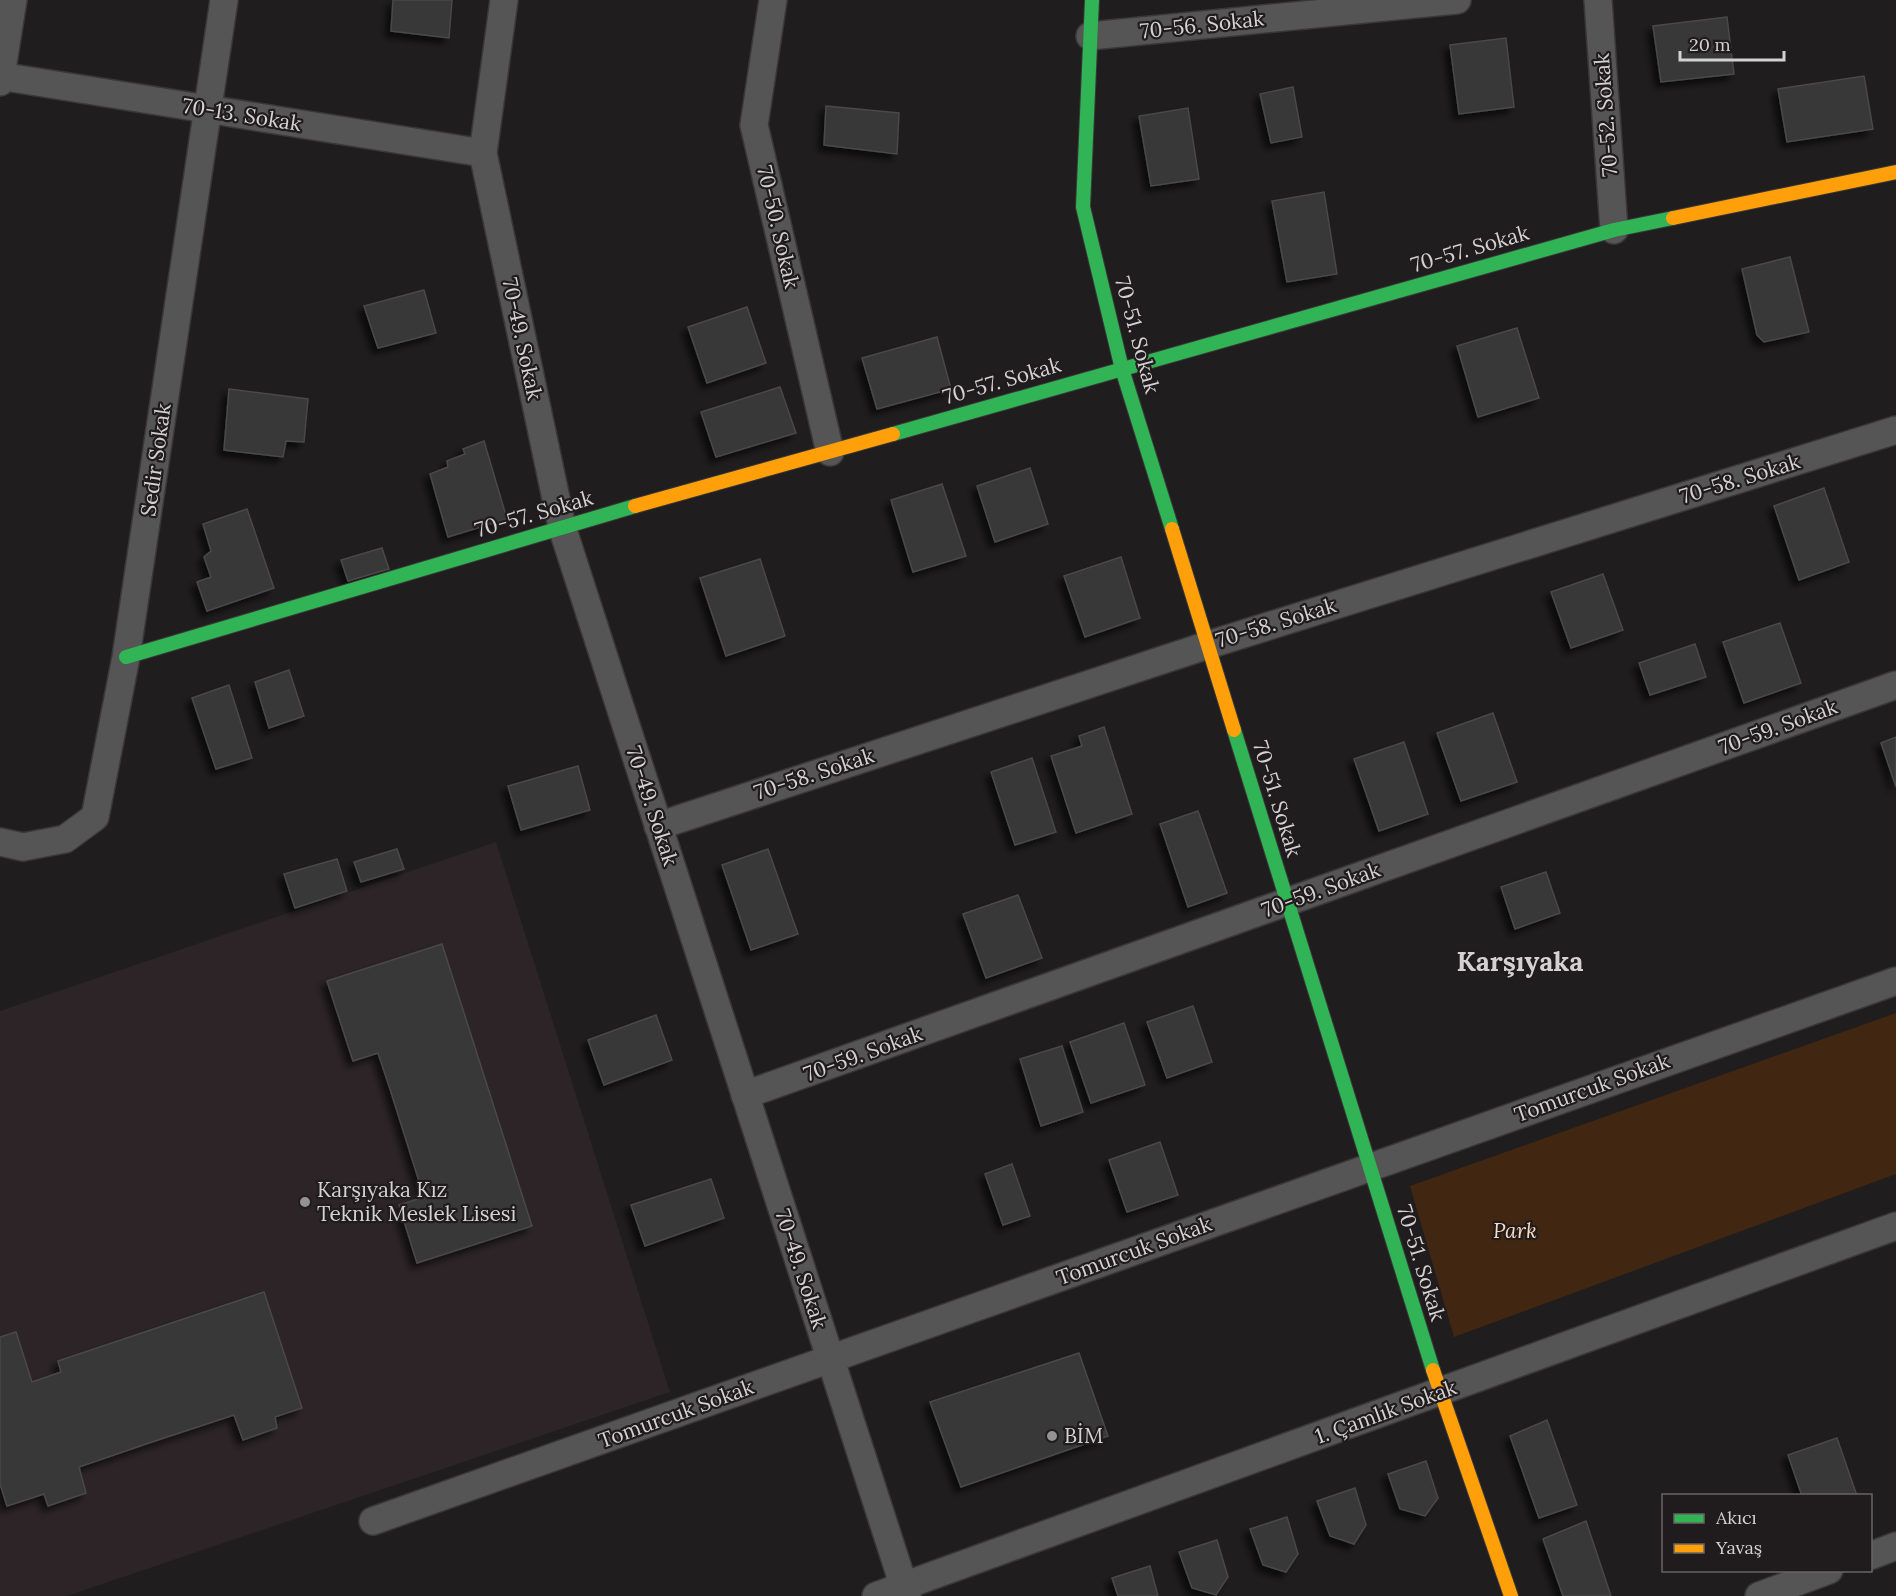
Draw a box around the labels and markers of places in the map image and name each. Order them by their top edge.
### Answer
place label: Karşıyaka Kız Teknik Meslek Lisesi [317,1176,517,1227]
marker: Karşıyaka Kız Teknik Meslek Lisesi [298,1195,312,1209]
place label: BİM [1064,1422,1103,1449]
marker: BİM [1045,1429,1059,1443]

